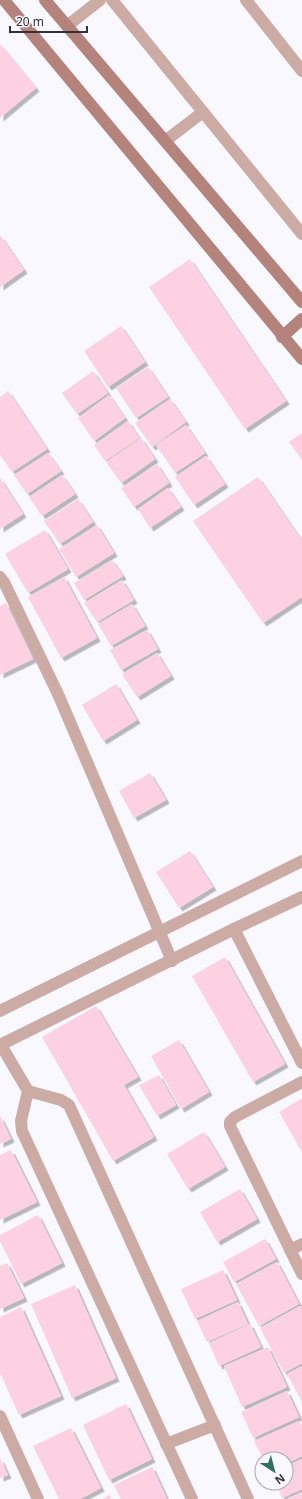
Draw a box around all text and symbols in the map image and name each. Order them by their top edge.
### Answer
scale bar [10,8,87,34]
text: 20 m [16,13,44,30]
north arrow [254,1451,294,1491]
text: N [272,1471,288,1488]

